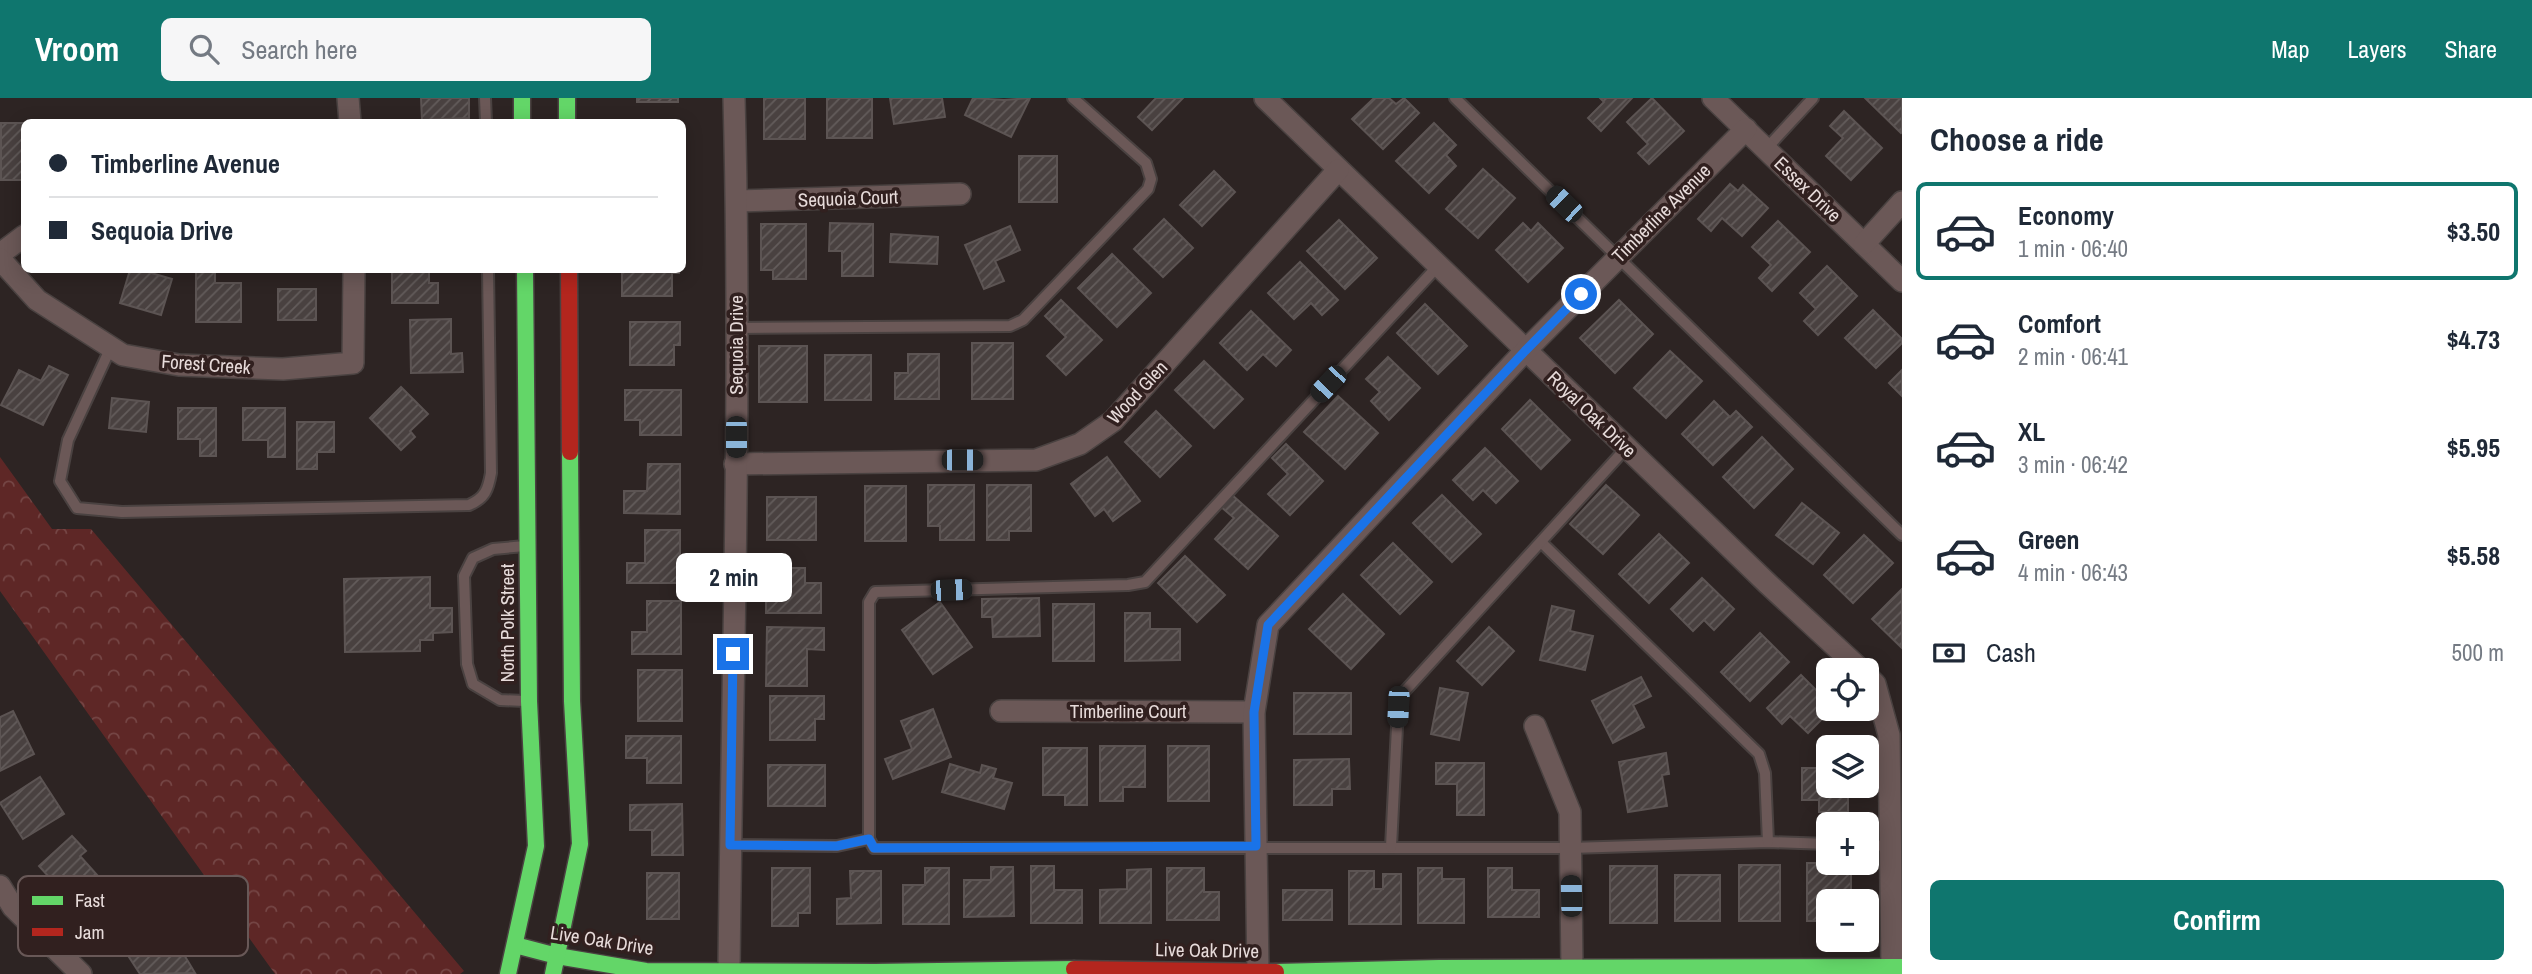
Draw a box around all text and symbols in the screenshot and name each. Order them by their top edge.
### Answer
search box [161,18,651,81]
text: Vroom [35,27,119,71]
icon: search [185,30,223,68]
text: Search here [241,32,357,67]
text: Map [2271,33,2309,65]
text: Layers [2347,33,2406,65]
text: Share [2444,33,2497,65]
text: Choose a ride [1930,118,2104,161]
text: Timberline Avenue [91,146,280,181]
street label: Essex Drive [1769,150,1847,228]
street label: Timberline Avenue [1606,158,1716,268]
car [1542,182,1587,226]
street label: Sequoia Court [797,183,899,213]
text: Economy [2018,198,2114,233]
icon: car [1934,200,1997,263]
text: Sequoia Drive [91,213,233,248]
text: $3.50 [2447,214,2500,249]
text: 1 min · 06:40 [2018,233,2128,264]
route start [1565,278,1597,310]
street label: Sequoia Drive [723,295,749,395]
text: Comfort [2018,306,2101,341]
icon: car [1934,308,1997,371]
text: $4.73 [2447,322,2500,357]
text: 2 min · 06:41 [2018,341,2128,372]
street label: Forest Creek [161,348,252,380]
street label: Wood Glen [1101,355,1173,429]
car [1306,361,1351,407]
street label: Royal Oak Drive [1542,365,1642,463]
text: XL [2018,414,2045,449]
car [726,416,747,458]
icon: car [1934,416,1997,479]
text: $5.95 [2447,430,2500,465]
text: 3 min · 06:42 [2018,449,2128,480]
car [942,450,984,471]
text: Green [2018,522,2080,557]
icon: car [1934,524,1997,587]
text: $5.58 [2447,538,2500,573]
callout: 2 min [675,552,791,602]
text: 4 min · 06:43 [2018,557,2128,588]
text: 2 min [709,562,759,593]
street label: North Polk Street [494,563,520,682]
car [930,579,973,601]
icon: cash [1930,634,1968,672]
text: Cash [1986,635,2036,670]
text: 500 m [2452,637,2504,668]
route end [717,638,749,670]
map controls [1816,658,1879,952]
button: locate [1816,658,1879,721]
car [1387,685,1410,729]
street label: Timberline Court [1070,698,1187,724]
button: layers [1816,735,1879,798]
button: + [1816,812,1879,875]
car [1561,875,1582,917]
legend [18,876,248,956]
button: Confirm [1930,880,2504,960]
text: Fast [75,887,105,913]
button: − [1816,889,1879,952]
text: Jam [75,919,104,945]
street label: Live Oak Drive [549,919,655,961]
street label: Live Oak Drive [1155,936,1259,964]

